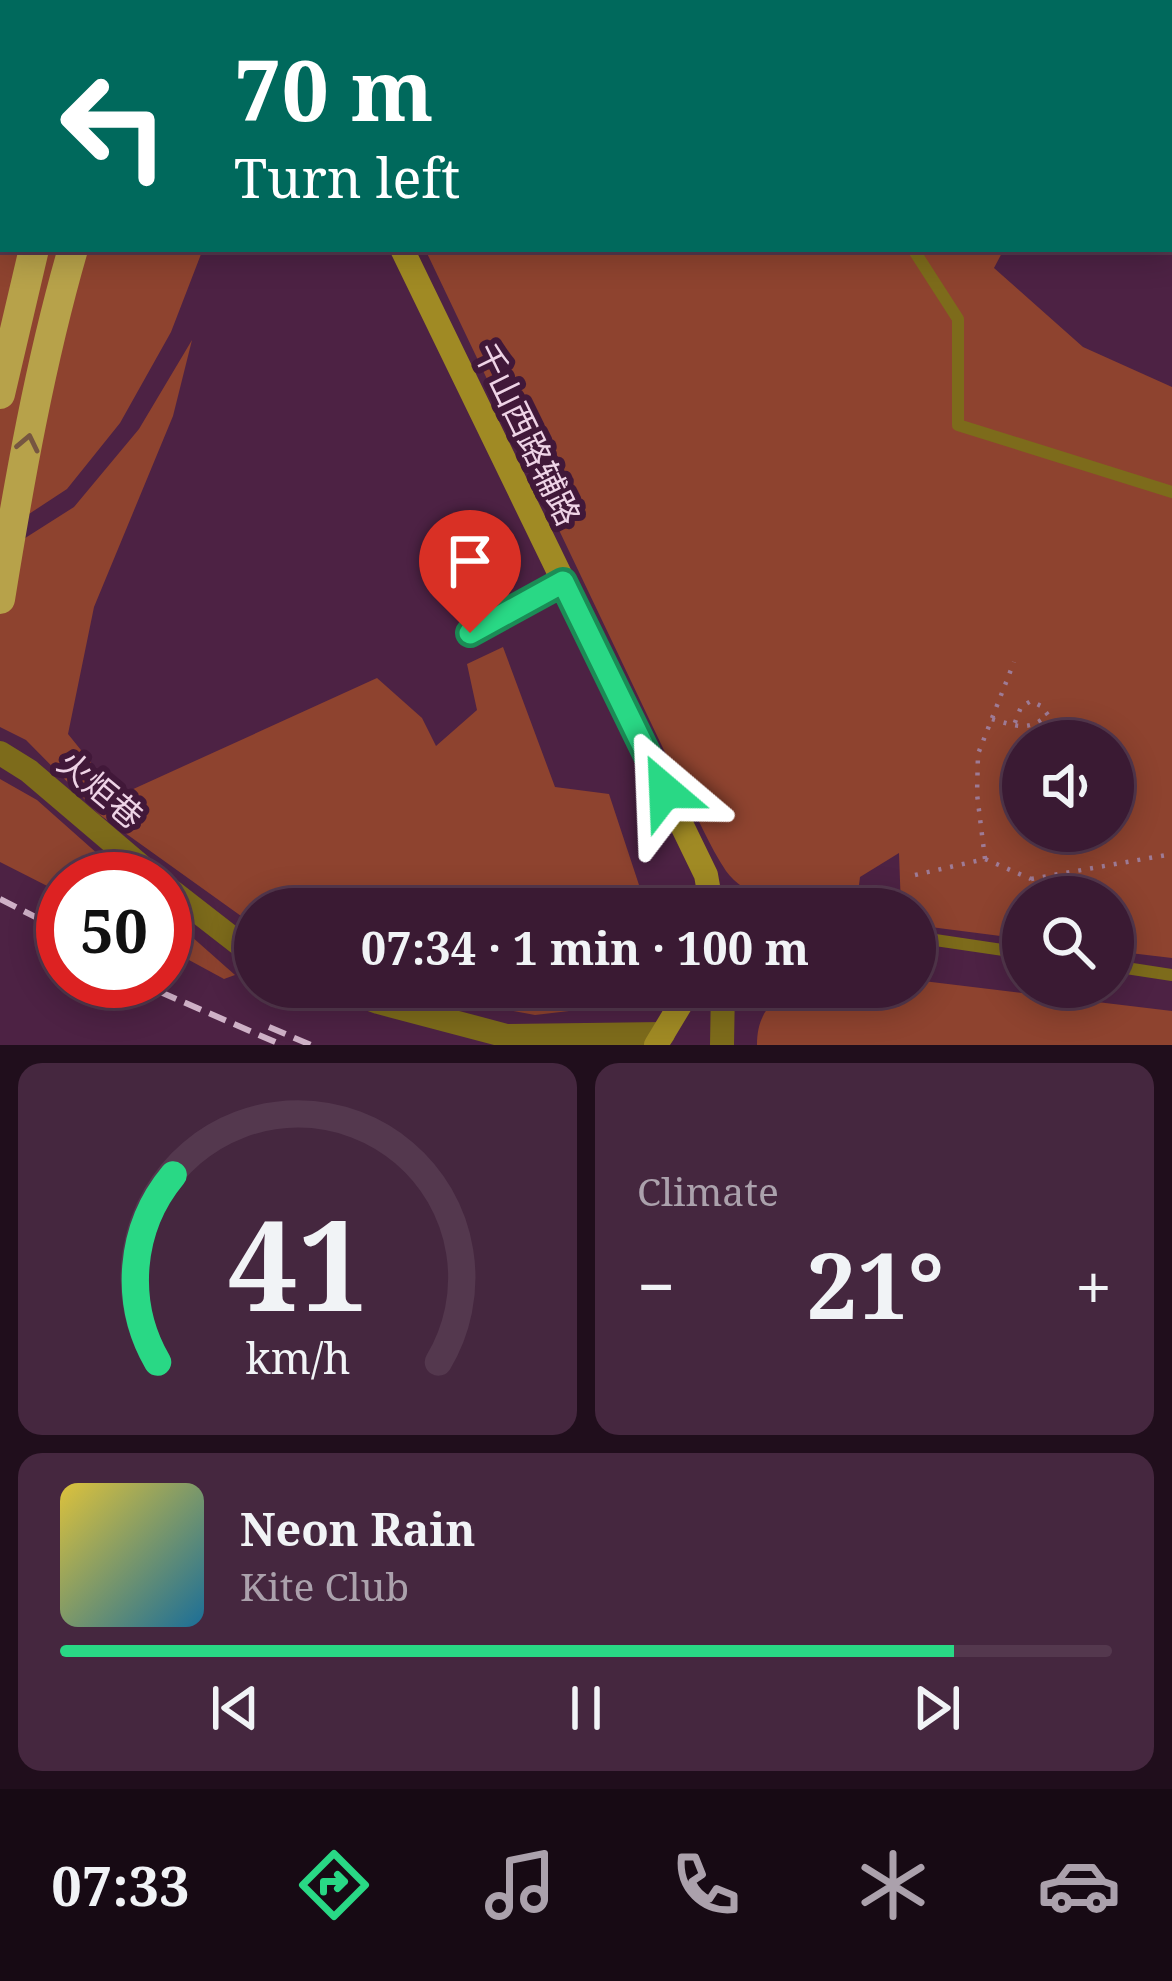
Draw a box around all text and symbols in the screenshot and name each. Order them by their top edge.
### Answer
text: 70 m [234,31,434,146]
icon: left [36,48,192,204]
text: Turn left [234,140,460,214]
street label: 千山西路辅路 [464,335,592,533]
one-way arrow [15,433,40,453]
pin [419,510,521,633]
icon: arrive [437,528,503,594]
map controls [1002,720,1134,1008]
button: sound [1002,720,1134,852]
position arrow [602,728,728,854]
street label: 火炬巷 [49,740,153,838]
speed limit sign: 50 [36,852,192,1008]
button: search [1002,876,1134,1008]
text: 07:34 · 1 min · 100 m [361,917,809,978]
text: Climate [637,1164,779,1217]
text: 41 [227,1178,368,1348]
text: 21° [806,1223,944,1345]
text: − [637,1240,675,1330]
text: + [1075,1240,1112,1330]
text: km/h [245,1328,350,1387]
text: Neon Rain [240,1498,475,1559]
text: Kite Club [240,1559,409,1612]
icon: previous [202,1675,268,1741]
icon: pause [553,1675,619,1741]
icon: next [904,1675,970,1741]
icon: directions [292,1843,376,1927]
icon: music [478,1843,562,1927]
icon: phone [664,1843,748,1927]
icon: climate [851,1843,935,1927]
icon: car [1037,1843,1121,1927]
text: 07:33 [51,1848,190,1922]

